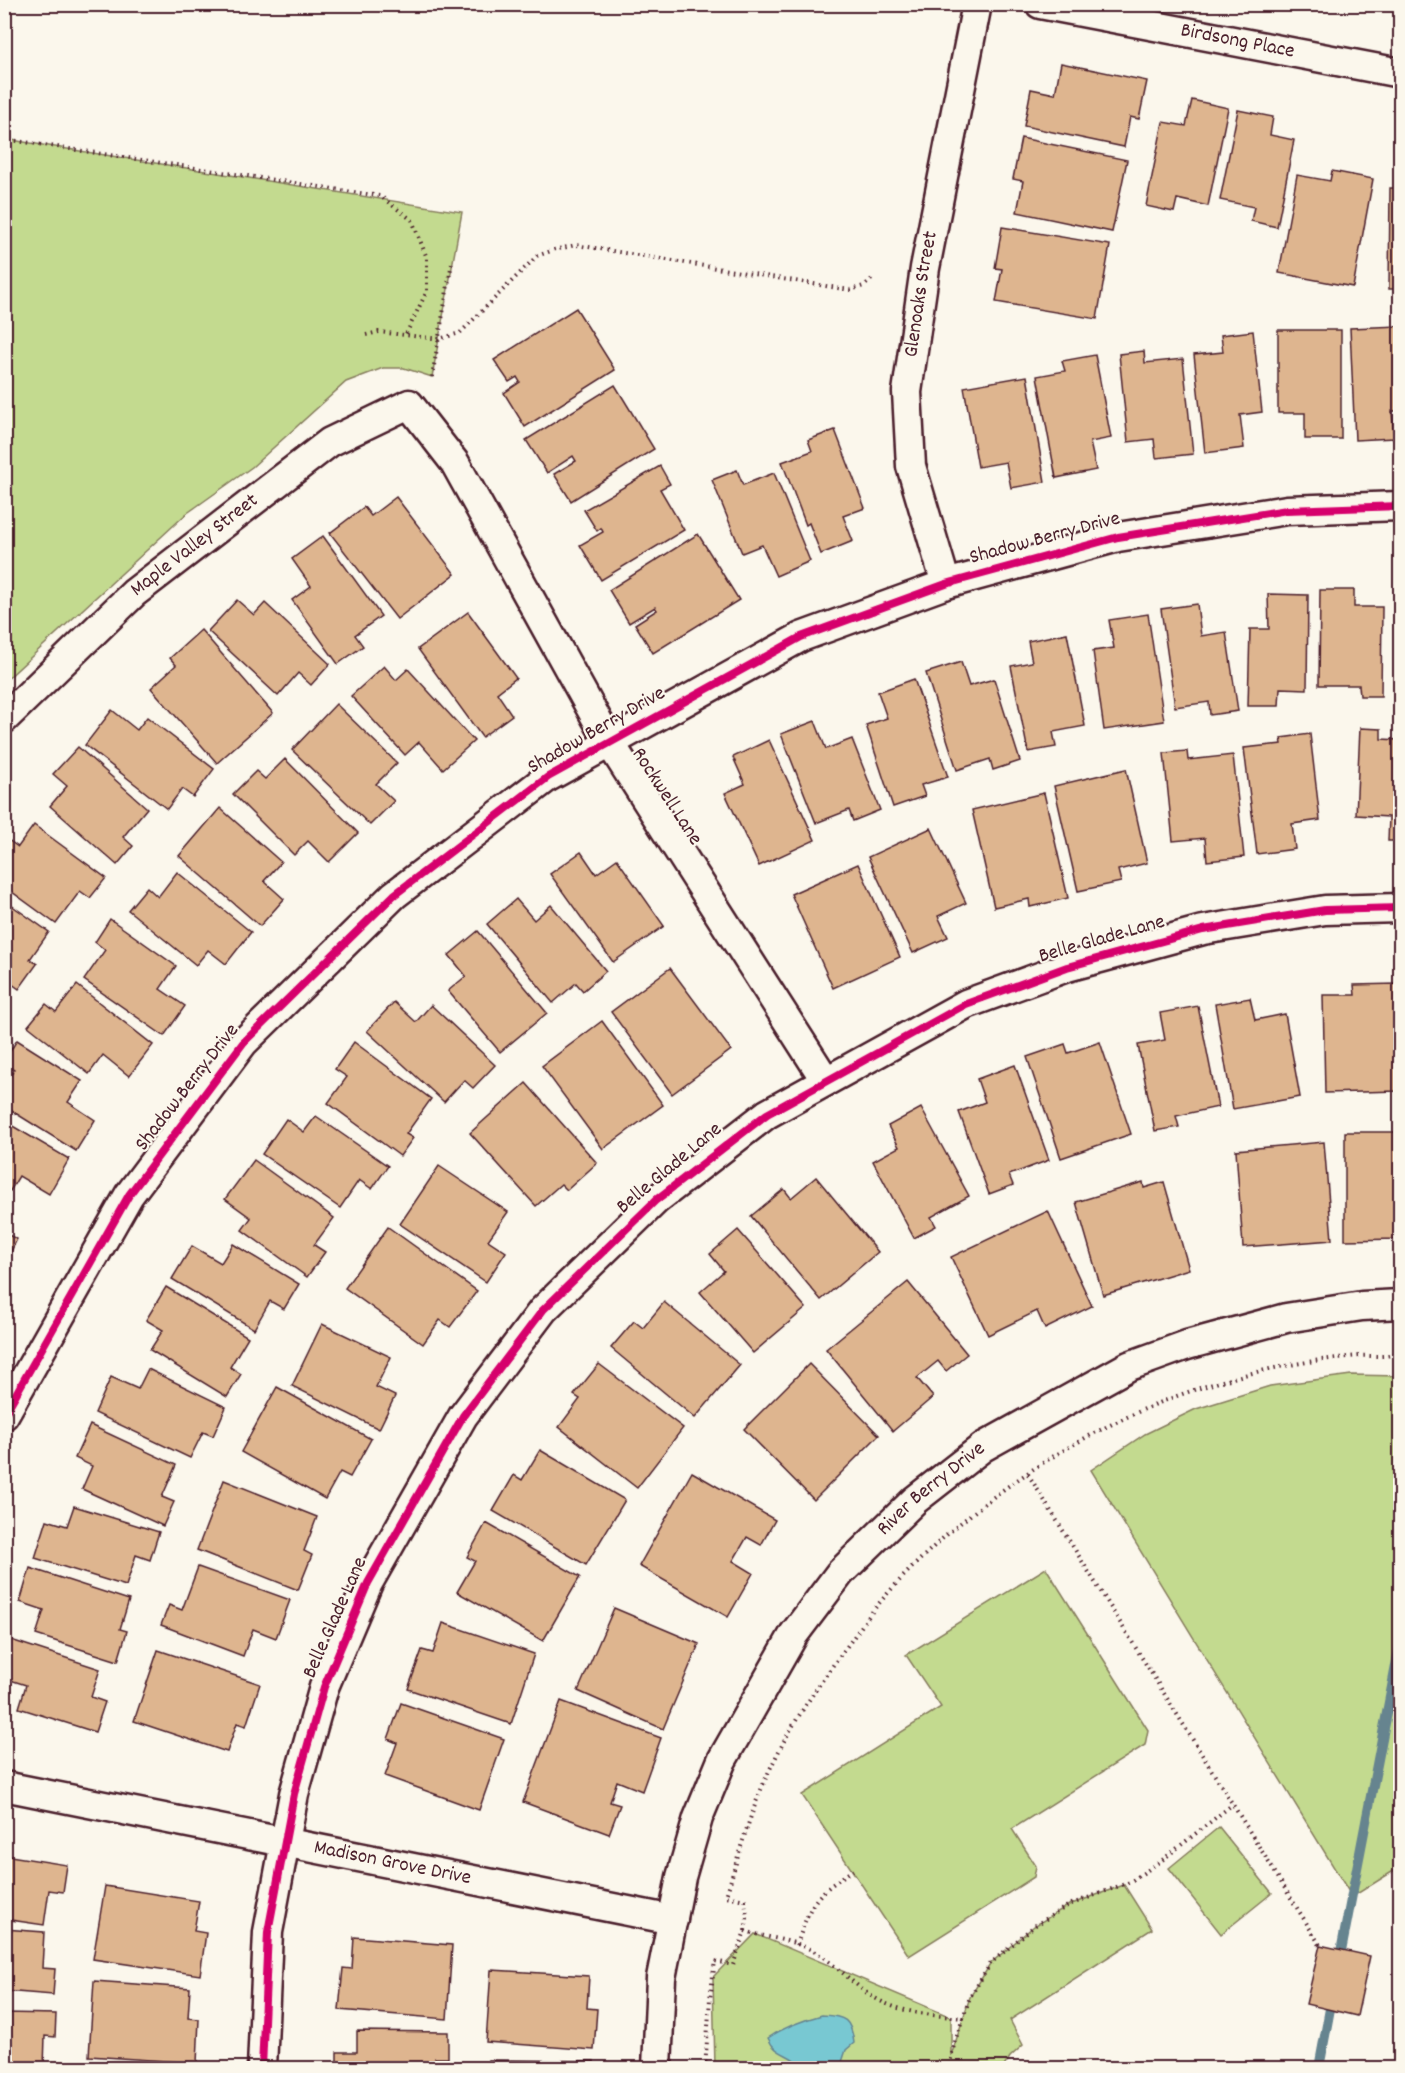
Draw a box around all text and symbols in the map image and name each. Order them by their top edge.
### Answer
street label: Birdsong Place [1178,16,1297,67]
street label: Glenoaks Street [897,228,947,359]
street label: Maple Valley Street [125,487,266,605]
street label: Shadow Berry Drive [966,504,1124,574]
street label: Shadow Berry Drive [522,679,672,783]
street label: Rockwell Lane [623,742,709,852]
street label: Belle Glade Lane [1035,908,1169,972]
street label: Shadow Berry Drive [129,1018,247,1158]
street label: Belle Glade Lane [611,1116,729,1222]
street label: River Berry Drive [871,1435,992,1544]
street label: Belle Glade Lane [296,1553,376,1683]
street label: Madison Grove Drive [311,1833,474,1894]

